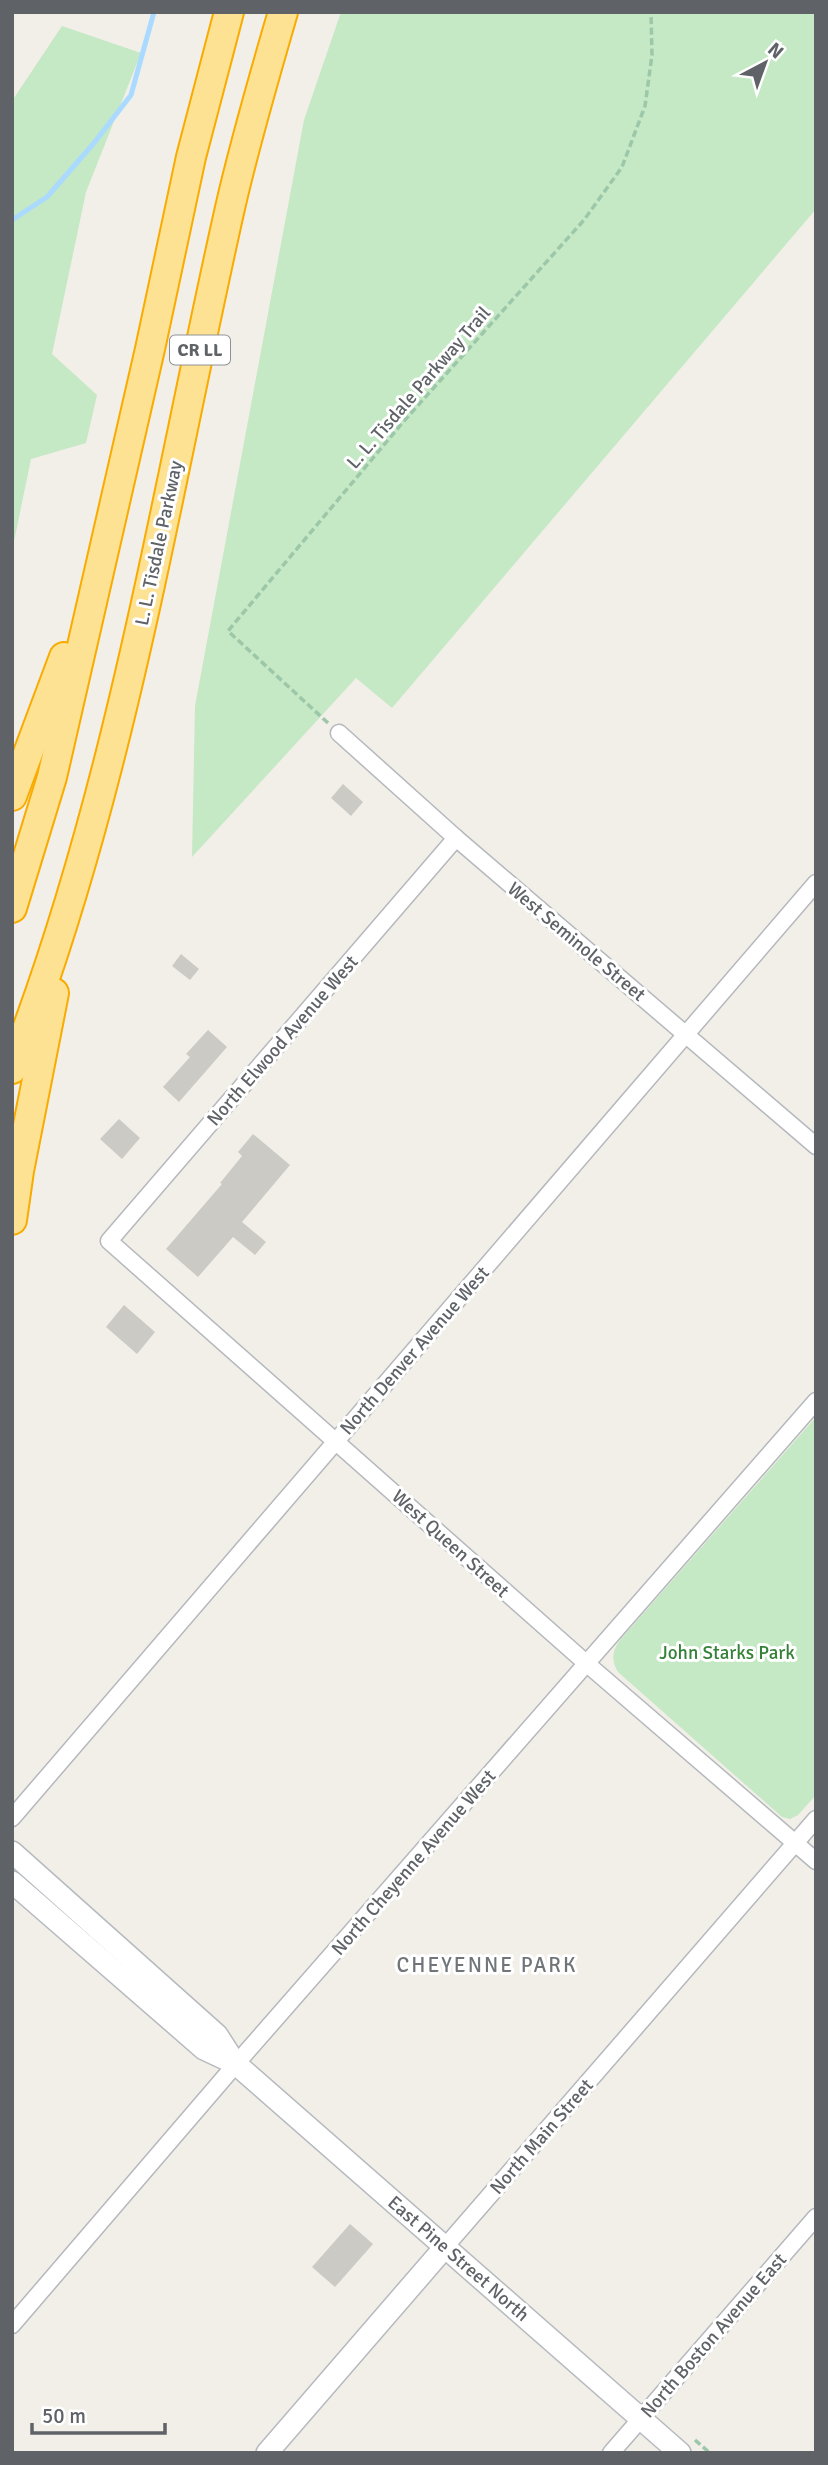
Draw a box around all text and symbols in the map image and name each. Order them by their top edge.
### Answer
north arrow [730,28,800,98]
text: N [763,38,788,64]
street label: L. L. Tisdale Parkway Trail [342,301,496,474]
road number: CR LL [170,336,230,364]
street label: L. L. Tisdale Parkway [130,459,188,628]
street label: West Seminole Street [502,877,651,1007]
street label: North Elwood Avenue West [202,950,364,1131]
street label: North Denver Avenue West [335,1261,495,1440]
street label: West Queen Street [387,1485,514,1603]
park label: John Starks Park [659,1641,795,1665]
street label: North Cheyenne Avenue West [326,1765,501,1961]
district label: CHEYENNE PARK [397,1952,577,1978]
street label: North Main Street [485,2074,599,2199]
street label: East Pine Street North [382,2191,534,2327]
street label: North Boston Avenue East [636,2248,792,2423]
scale bar [32,2392,164,2436]
text: 50 m [42,2403,86,2429]

